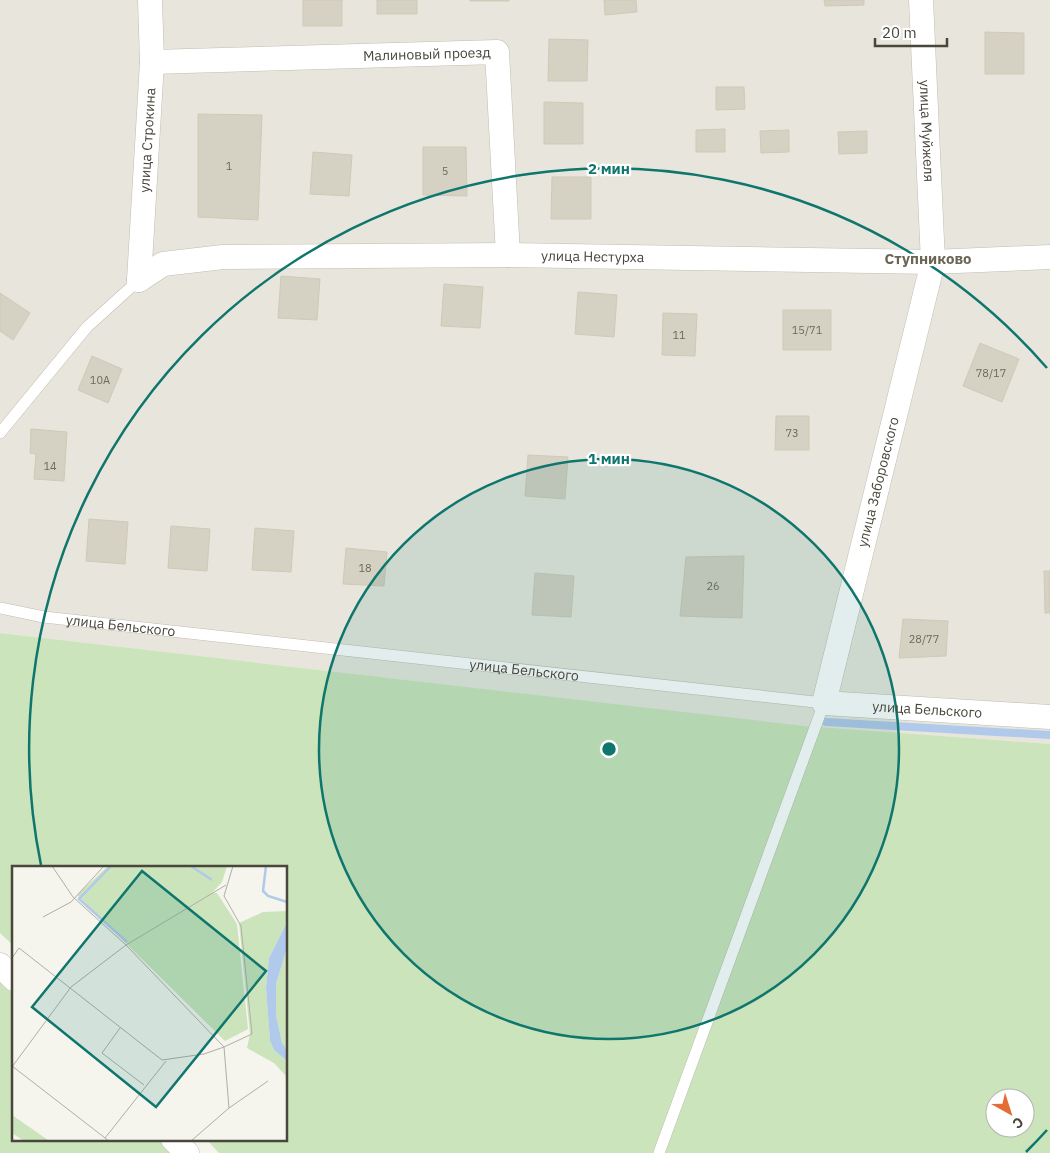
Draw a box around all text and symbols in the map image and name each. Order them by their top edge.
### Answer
scale bar [875,15,948,47]
text: 20 m [882,23,917,42]
street label: Малиновый проезд [363,43,491,65]
street label: улица Муйжеля [916,79,938,182]
street label: улица Строкина [135,87,159,193]
house number: 1 [226,159,233,173]
text: 2 мин [588,159,630,178]
house number: 5 [442,164,448,178]
street label: улица Нестурха [541,247,645,266]
district label: Ступниково [885,249,972,268]
house number: 15/71 [792,323,823,337]
house number: 11 [672,328,686,342]
house number: 78/17 [976,366,1006,380]
house number: 10А [90,373,110,387]
street label: улица Заборовского [853,415,903,549]
house number: 73 [785,426,799,440]
text: 1 мин [588,449,630,468]
house number: 14 [43,459,57,473]
house number: 18 [358,561,372,575]
house number: 26 [706,579,720,593]
street label: улица Бельского [65,610,176,640]
house number: 28/77 [909,632,939,646]
street label: улица Бельского [469,655,580,685]
street label: улица Бельского [872,697,983,722]
centre of rings [600,740,618,758]
inset map [12,866,288,1140]
north arrow [985,1088,1035,1138]
text: С [1009,1113,1027,1133]

